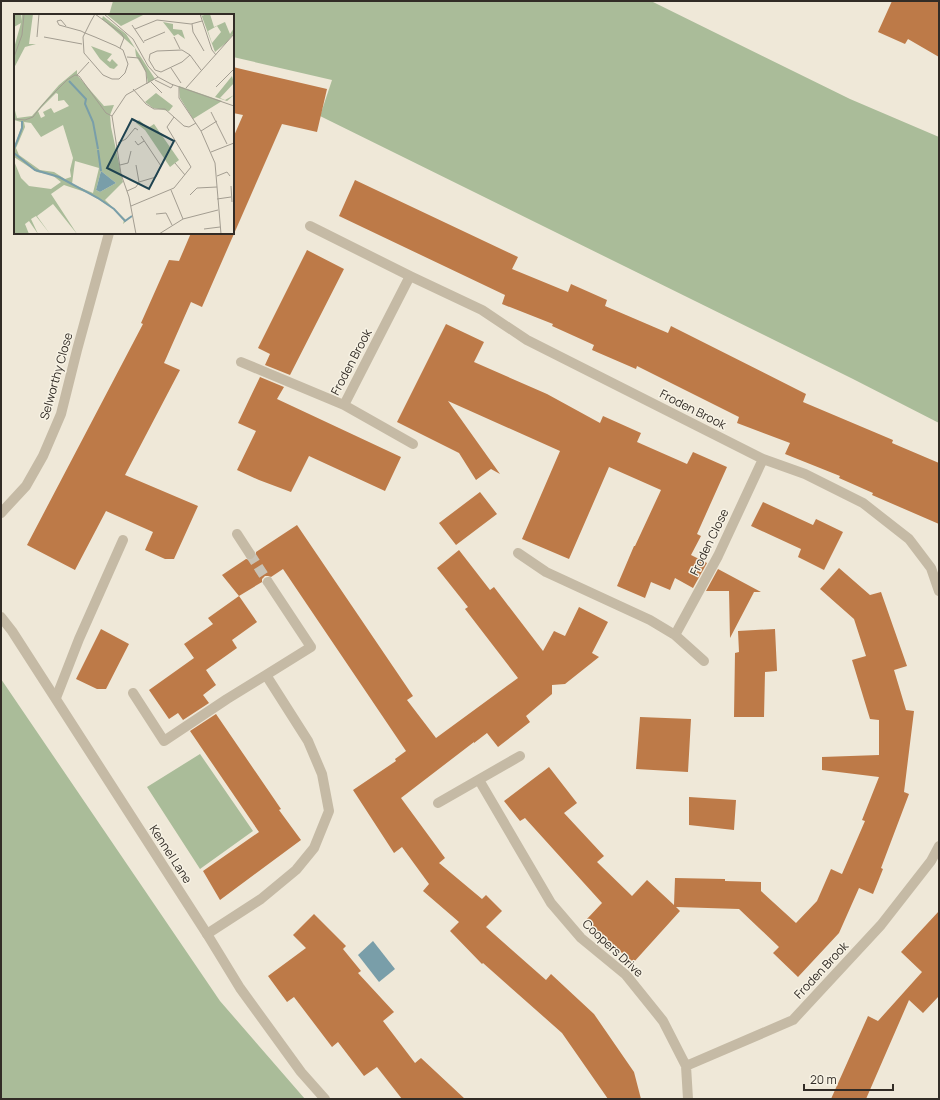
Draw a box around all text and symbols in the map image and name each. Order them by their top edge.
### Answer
inset map [14,14,234,234]
street label: Froden Brook [326,325,376,398]
street label: Selworthy Close [35,330,77,422]
street label: Froden Brook [657,385,730,434]
street label: Froden Close [685,506,733,578]
street label: Kennel Lane [146,821,196,887]
street label: Coopers Drive [579,915,647,981]
street label: Froden Brook [790,937,853,1002]
scale bar [804,1066,893,1092]
text: 20 m [810,1071,837,1088]

